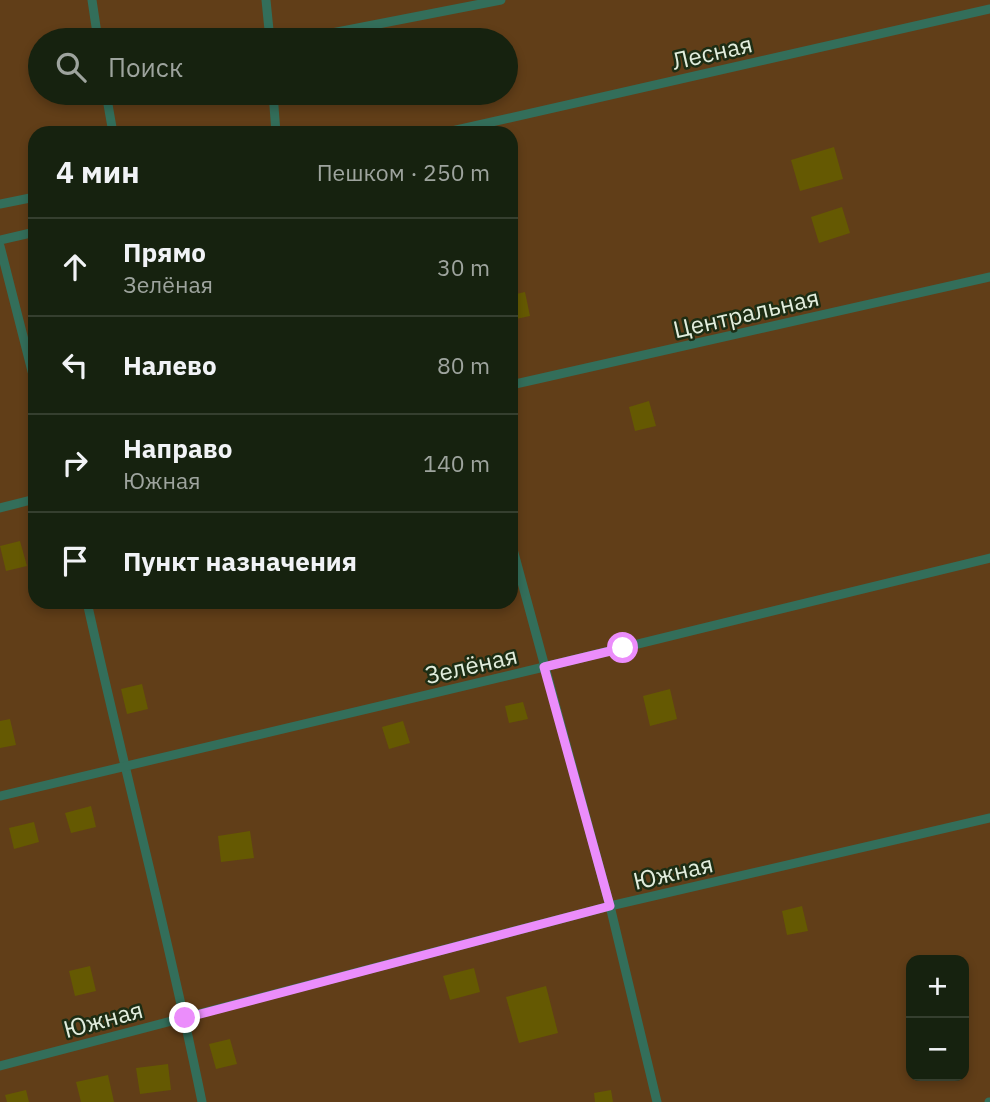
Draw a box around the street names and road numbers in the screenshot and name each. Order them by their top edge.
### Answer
street label: Лесная [669,27,755,77]
street label: Центральная [670,281,822,345]
street label: Зелёная [422,639,520,691]
street label: Южная [630,847,716,897]
street label: Южная [60,993,146,1045]

